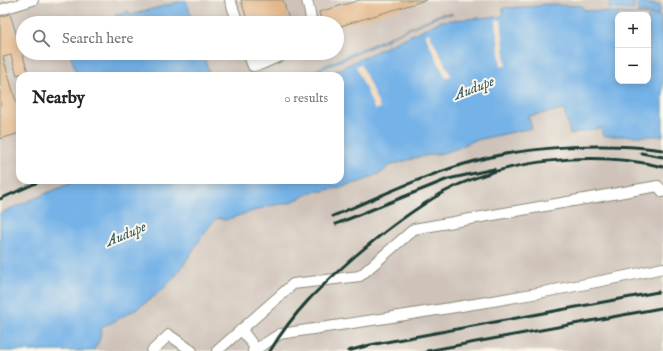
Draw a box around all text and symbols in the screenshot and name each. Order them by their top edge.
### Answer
map controls [615,12,651,84]
button: + [615,12,651,48]
search box [16,16,344,60]
icon: search [30,27,52,49]
text: Search here [62,29,133,48]
button: − [615,48,651,84]
water label: Audupe [449,72,497,105]
text: Nearby [32,88,85,109]
text: 0 results [284,90,328,107]
water label: Audupe [101,217,149,252]

